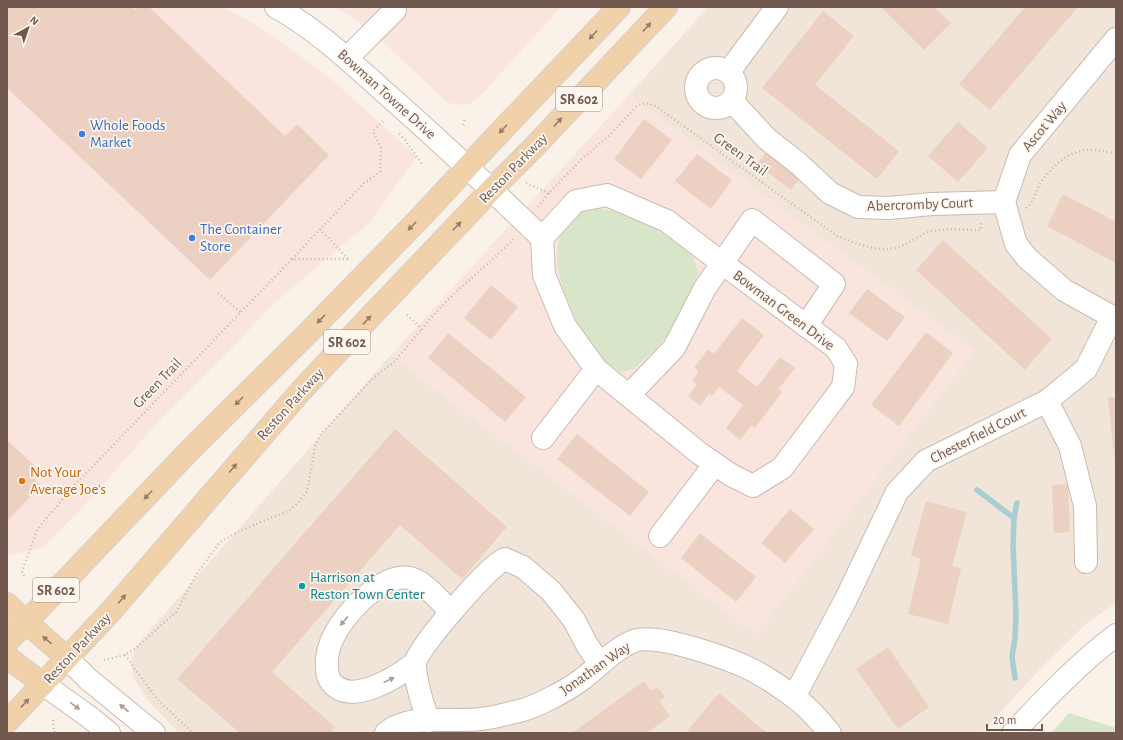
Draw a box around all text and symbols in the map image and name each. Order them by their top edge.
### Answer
north arrow [8,8,48,48]
text: N [28,14,41,27]
one-way arrow [642,22,652,32]
one-way arrow [589,31,598,40]
street label: Bowman Towne Drive [335,47,439,142]
road number: SR 602 [556,87,602,111]
street label: Ascot Way [1019,98,1070,154]
one-way arrow [553,117,562,127]
place label: Whole Foods Market [90,118,166,150]
one-way arrow [498,124,507,134]
marker: Whole Foods Market [77,129,87,139]
street label: Reston Parkway [476,130,551,206]
street label: Green Trail [711,130,771,179]
street label: Abercromby Court [867,195,974,214]
one-way arrow [407,221,417,231]
one-way arrow [452,221,462,231]
place label: The Container Store [200,222,282,254]
marker: The Container Store [187,233,197,243]
street label: Bowman Green Drive [730,267,837,353]
one-way arrow [316,314,326,324]
one-way arrow [363,315,372,325]
road number: SR 602 [324,330,370,354]
street label: Green Trail [130,356,185,411]
street label: Reston Parkway [254,365,327,443]
one-way arrow [234,396,243,406]
street label: Chesterfield Court [928,405,1029,466]
one-way arrow [229,463,238,474]
place label: Not Your Average Joe's [30,465,106,497]
marker: Not Your Average Joe's [17,476,27,486]
one-way arrow [144,490,153,500]
place label: Harrison at Reston Town Center [310,570,425,602]
road number: SR 602 [33,578,79,602]
marker: Harrison at Reston Town Center [297,581,307,591]
one-way arrow [117,593,126,604]
street label: Reston Parkway [41,609,114,687]
one-way arrow [340,616,349,626]
one-way arrow [41,636,52,645]
street label: Jonathan Way [558,639,633,698]
one-way arrow [384,677,395,683]
one-way arrow [20,698,30,708]
one-way arrow [70,702,80,710]
one-way arrow [118,704,129,713]
scale bar [987,706,1042,732]
text: 20 m [993,714,1016,726]

